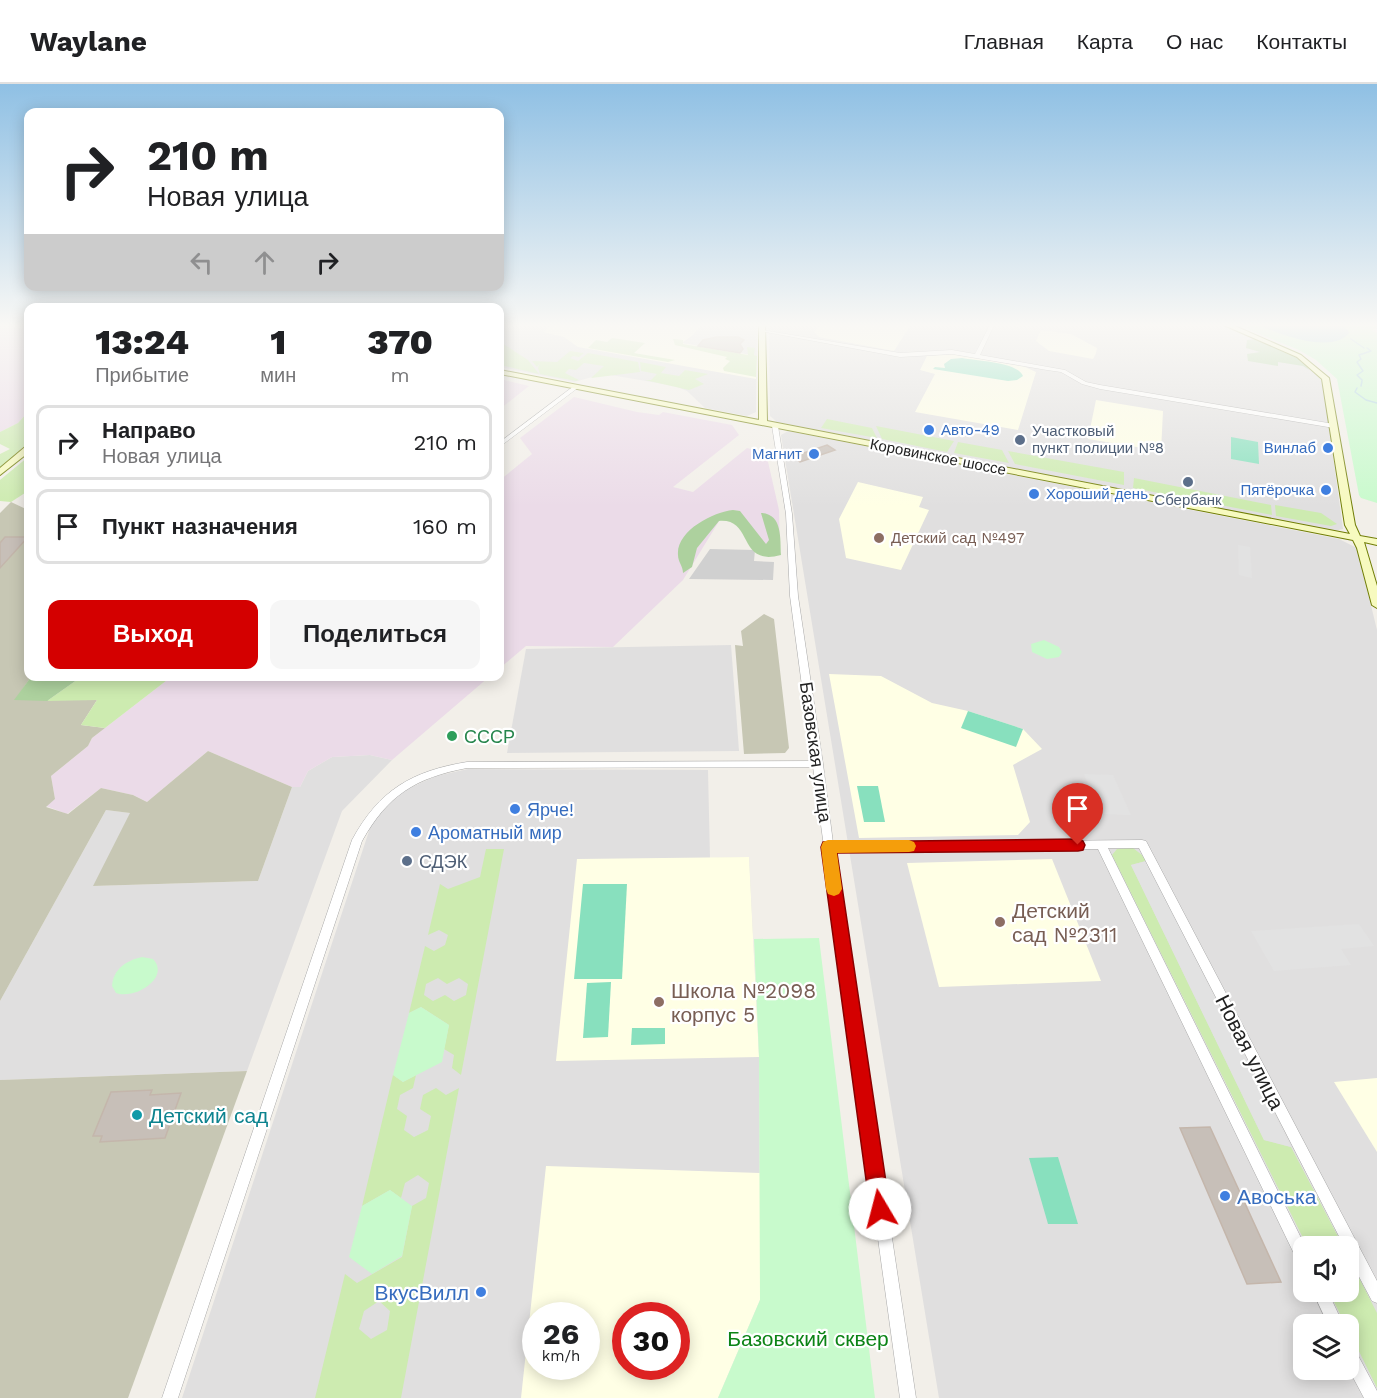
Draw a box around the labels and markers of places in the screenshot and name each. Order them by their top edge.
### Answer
place label: Авто-49 [941,421,1000,439]
place label: Участковый пункт полиции №8 [1032,422,1164,457]
marker: Авто-49 [922,423,936,437]
marker: Участковый пункт полиции №8 [1013,433,1027,447]
place label: Винлаб [1264,439,1316,457]
marker: Винлаб [1321,441,1335,455]
place label: Магнит [752,445,802,463]
marker: Магнит [807,447,821,461]
marker: Сбербанк [1181,475,1195,489]
place label: Пятёрочка [1240,481,1315,499]
marker: Пятёрочка [1319,483,1333,497]
place label: Хороший день [1046,485,1148,503]
marker: Хороший день [1027,487,1041,501]
place label: Сбербанк [1154,491,1222,509]
place label: Детский сад №497 [891,529,1024,547]
marker: Детский сад №497 [872,531,886,545]
place label: СССР [464,726,515,747]
marker: СССР [445,729,459,743]
pin [1052,783,1103,845]
place label: Ярче! [527,799,574,820]
marker: Ярче! [508,802,522,816]
place label: Ароматный мир [428,822,562,843]
marker: Ароматный мир [409,825,423,839]
place label: СДЭК [419,851,468,872]
marker: СДЭК [400,854,414,868]
place label: Детский сад №2311 [1012,898,1117,947]
marker: Детский сад №2311 [993,915,1007,929]
place label: Школа №2098 корпус 5 [671,978,816,1027]
marker: Школа №2098 корпус 5 [652,995,666,1009]
place label: Детский сад [149,1103,268,1128]
marker: Детский сад [130,1108,144,1122]
place label: Авоська [1237,1184,1317,1209]
marker: Авоська [1218,1189,1232,1203]
place label: ВкусВилл [375,1280,469,1305]
marker: ВкусВилл [474,1285,488,1299]

